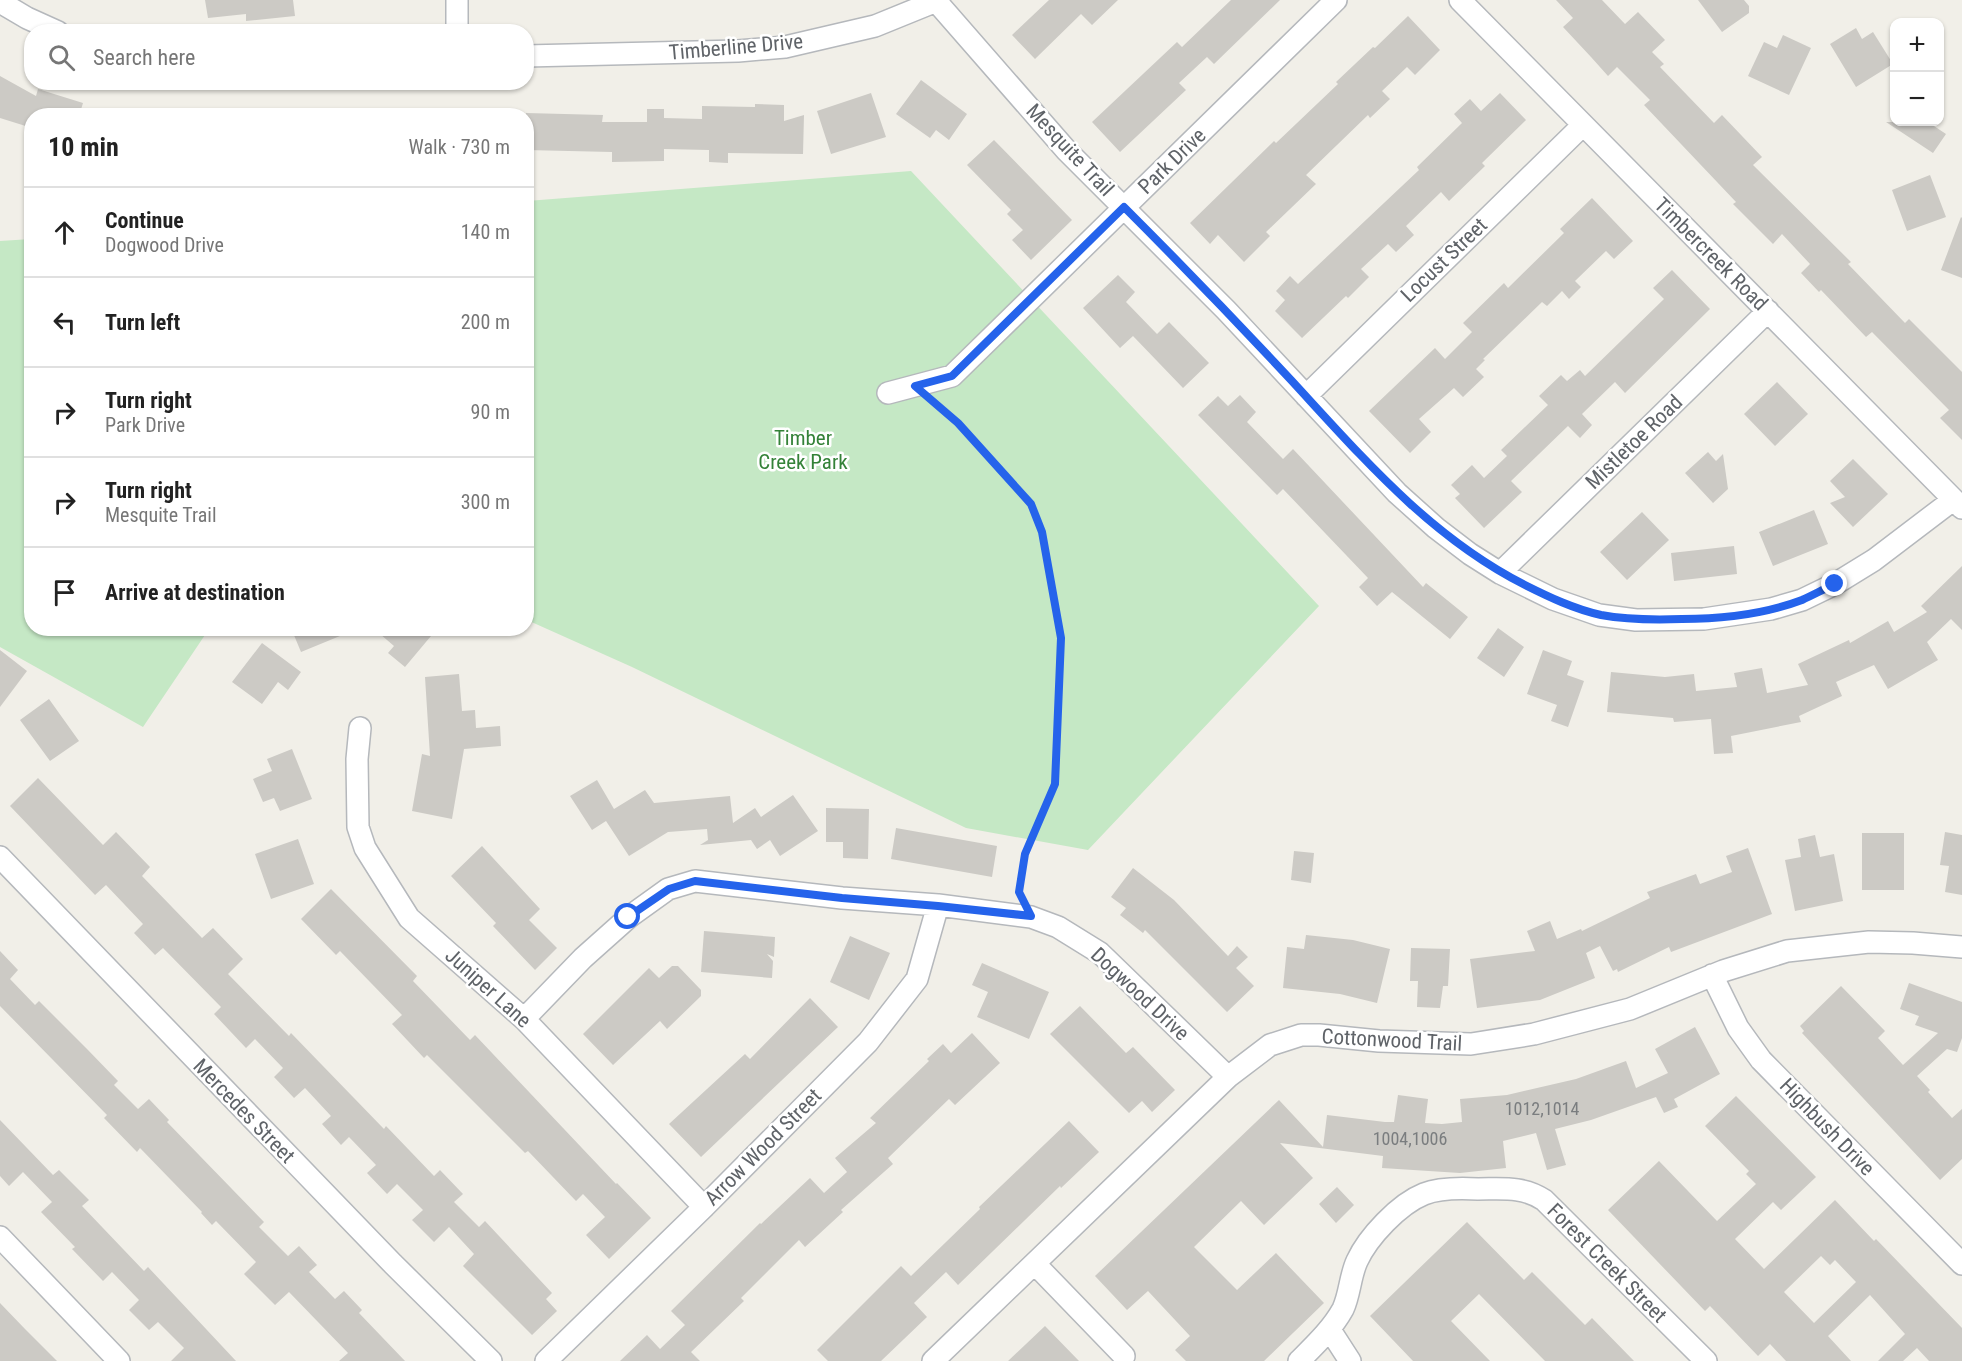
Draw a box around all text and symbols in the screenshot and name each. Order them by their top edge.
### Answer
map controls [1890,18,1944,126]
button: + [1890,18,1944,72]
search box [24,24,534,90]
street label: Timberline Drive [668,29,804,65]
icon: search [45,41,78,74]
text: Search here [93,45,195,70]
button: − [1890,72,1944,126]
street label: Mesquite Trail [1021,99,1119,201]
street label: Park Drive [1133,123,1211,199]
text: 10 min [48,132,119,162]
text: Walk · 730 m [409,135,510,159]
street label: Timbercreek Road [1649,192,1773,316]
text: Continue [105,208,184,233]
street label: Locust Street [1396,213,1492,307]
icon: ahead [48,216,81,249]
text: 140 m [461,220,510,244]
text: Dogwood Drive [105,233,224,257]
icon: left [48,306,81,339]
text: Turn left [105,310,180,335]
text: 200 m [461,310,510,334]
text: Turn right [105,388,192,413]
street label: Mistletoe Road [1581,390,1687,494]
icon: right [48,396,81,429]
text: 90 m [471,400,510,424]
text: Park Drive [105,413,185,437]
park label: Timber Creek Park [758,426,848,474]
text: Turn right [105,478,192,503]
icon: right [48,486,81,519]
text: 300 m [461,490,510,514]
text: Mesquite Trail [105,503,217,527]
route end [1821,570,1847,596]
icon: arrive [48,576,81,609]
text: Arrive at destination [105,580,285,605]
route start [614,903,640,929]
street label: Juniper Lane [440,943,536,1033]
street label: Dogwood Drive [1086,943,1194,1045]
street label: Cottonwood Trail [1321,1024,1463,1056]
street label: Mercedes Street [188,1054,300,1168]
street label: Highbush Drive [1775,1074,1879,1181]
street label: Arrow Wood Street [700,1084,826,1210]
house number: 1012,1014 [1505,1098,1579,1119]
house number: 1004,1006 [1373,1128,1447,1149]
street label: Forest Creek Street [1543,1199,1671,1327]

